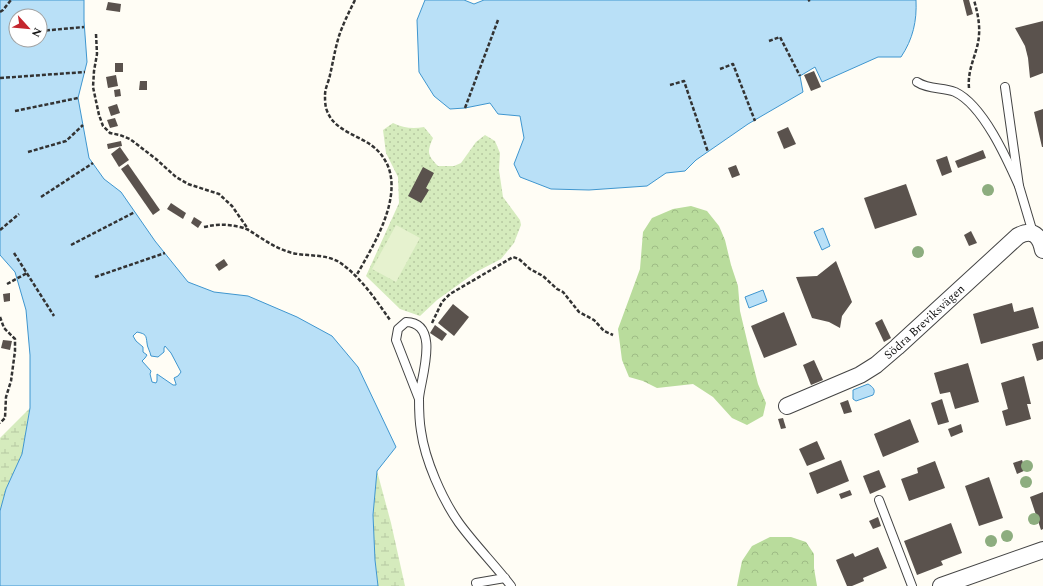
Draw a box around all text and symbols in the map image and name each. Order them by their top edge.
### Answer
north arrow [8,8,48,48]
text: N [27,24,46,40]
street label: Södra Breviksvägen [880,280,970,364]

